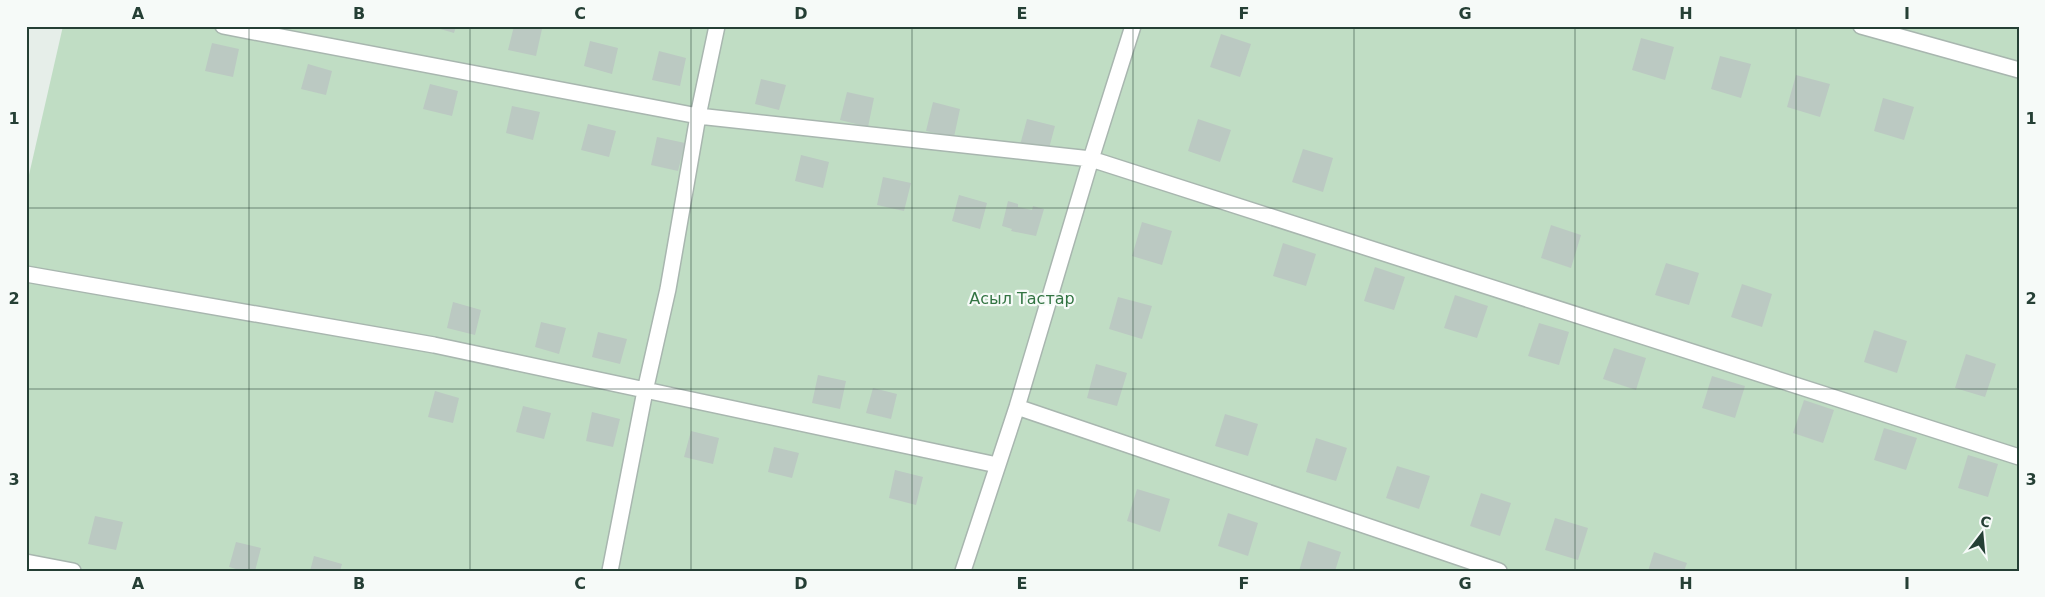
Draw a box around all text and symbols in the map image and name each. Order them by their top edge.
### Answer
text: A [132,4,145,23]
text: B [353,4,365,23]
text: C [574,4,586,23]
text: D [794,4,808,23]
text: E [1017,4,1027,23]
text: F [1239,4,1249,23]
text: G [1458,4,1472,23]
text: H [1679,4,1693,23]
text: I [1904,4,1910,23]
text: 1 [8,109,20,128]
text: 1 [2025,109,2037,128]
text: 2 [8,289,20,308]
park label: Асыл Тастар [969,289,1075,308]
text: 2 [2025,289,2037,308]
text: 3 [8,470,20,489]
text: 3 [2025,470,2037,489]
north arrow [1958,510,2008,560]
text: С [1978,512,1993,531]
text: A [132,574,145,593]
text: B [353,574,365,593]
text: C [574,574,586,593]
text: D [794,574,808,593]
text: E [1017,574,1027,593]
text: F [1239,574,1249,593]
text: G [1458,574,1472,593]
text: H [1679,574,1693,593]
text: I [1904,574,1910,593]

